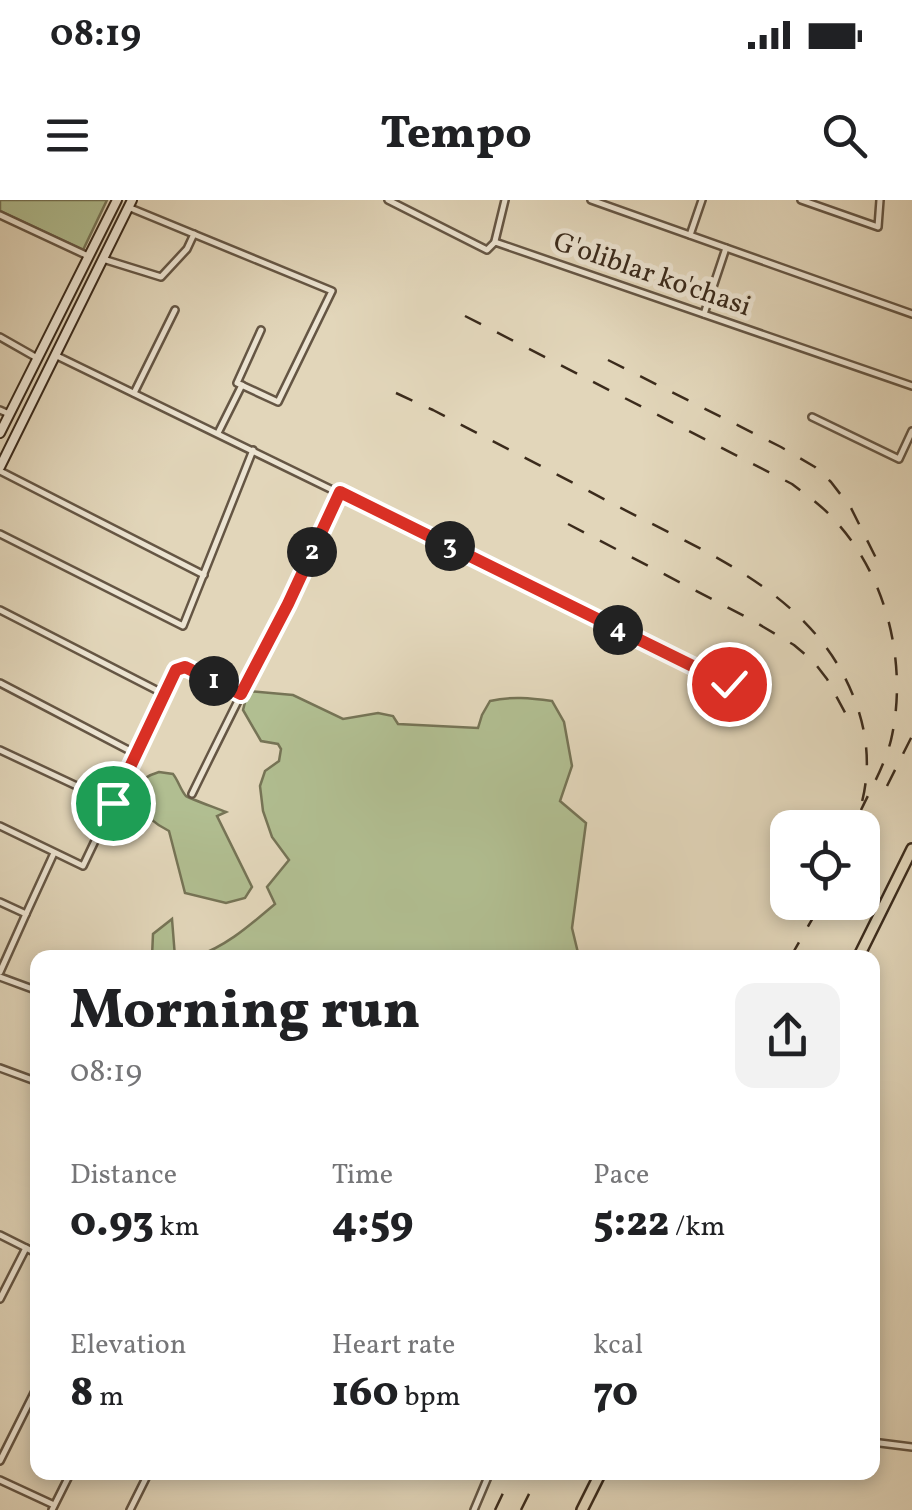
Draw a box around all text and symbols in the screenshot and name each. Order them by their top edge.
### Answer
text: 08:19 [50,9,141,62]
text: Tempo [380,104,532,167]
icon: menu [40,108,95,163]
icon: search [817,108,872,163]
street label: G'oliblar ko'chasi [548,223,756,327]
pin: 3 [425,521,475,571]
text: 3 [443,526,457,565]
pin: 2 [287,527,337,577]
text: 2 [305,532,319,571]
pin: 4 [593,605,643,655]
text: 4 [610,610,626,649]
pin [687,642,772,727]
pin: 1 [189,656,239,706]
icon: check [702,657,757,712]
text: 1 [208,661,220,700]
pin [71,761,156,846]
icon: arrive [86,776,141,831]
map controls [770,810,880,920]
button: locate [770,810,880,920]
text: Morning run [70,975,420,1051]
button: share [735,983,840,1088]
text: 08:19 [70,1051,142,1095]
text: Distance [70,1156,177,1195]
text: Time [332,1156,393,1195]
text: Pace [593,1156,649,1195]
text: 0.93 [70,1195,154,1254]
text: 4:59 [332,1195,414,1254]
text: 5:22 [593,1195,669,1254]
text: km [154,1208,200,1247]
text: /km [669,1208,725,1247]
text: Elevation [70,1326,186,1365]
text: Heart rate [332,1326,455,1365]
text: kcal [593,1326,643,1365]
text: 8 [70,1365,94,1424]
text: 160 [332,1365,399,1424]
text: 70 [593,1365,638,1424]
text: m [94,1378,124,1417]
text: bpm [399,1378,460,1417]

